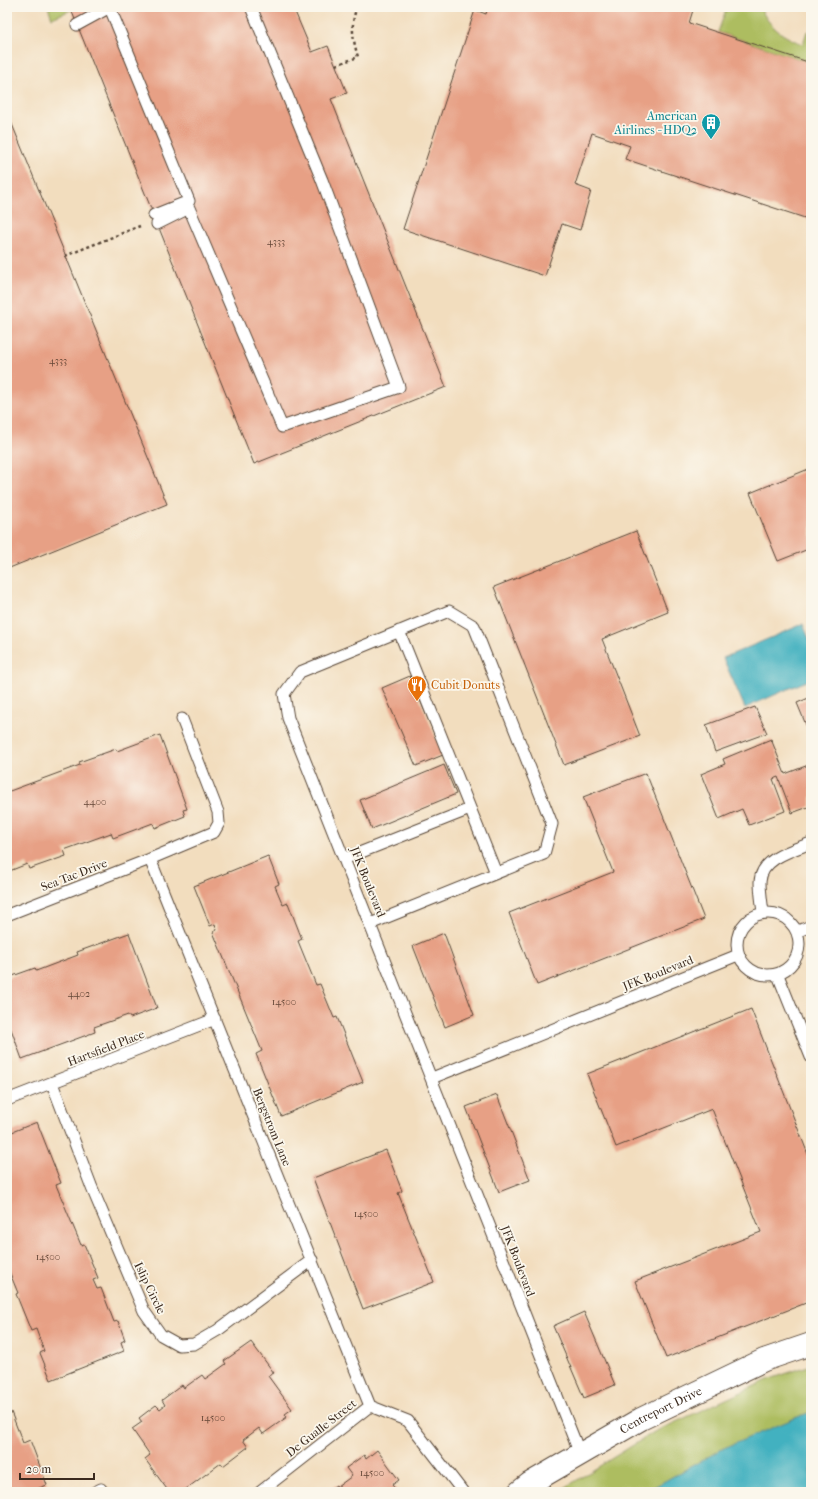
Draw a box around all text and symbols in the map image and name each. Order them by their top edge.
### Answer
place label: American Airlines - HDQ2 [613,109,697,137]
building icon: American Airlines - HDQ2 [700,112,722,140]
house number: 4333 [267,236,285,248]
house number: 4333 [49,355,67,367]
restaurant icon: Cubit Donuts [406,674,428,702]
place label: Cubit Donuts [431,678,500,692]
house number: 4400 [84,796,106,808]
street label: JFK Boulevard [347,844,389,920]
street label: Sea Tac Drive [39,856,109,894]
street label: JFK Boulevard [620,952,696,994]
house number: 4402 [68,988,90,1000]
house number: 14500 [272,996,296,1008]
street label: Hartsfield Place [66,1027,146,1069]
street label: Bergstrom Lane [250,1086,294,1168]
house number: 14500 [354,1208,378,1220]
street label: JFK Boulevard [498,1223,538,1299]
house number: 14500 [36,1251,60,1263]
street label: Islip Circle [131,1260,169,1316]
street label: Centreport Drive [617,1384,704,1437]
street label: De Gualle Street [283,1396,359,1460]
house number: 14500 [201,1412,225,1424]
scale bar [20,1455,94,1481]
text: 20 m [26,1462,51,1476]
house number: 14500 [360,1467,384,1479]

